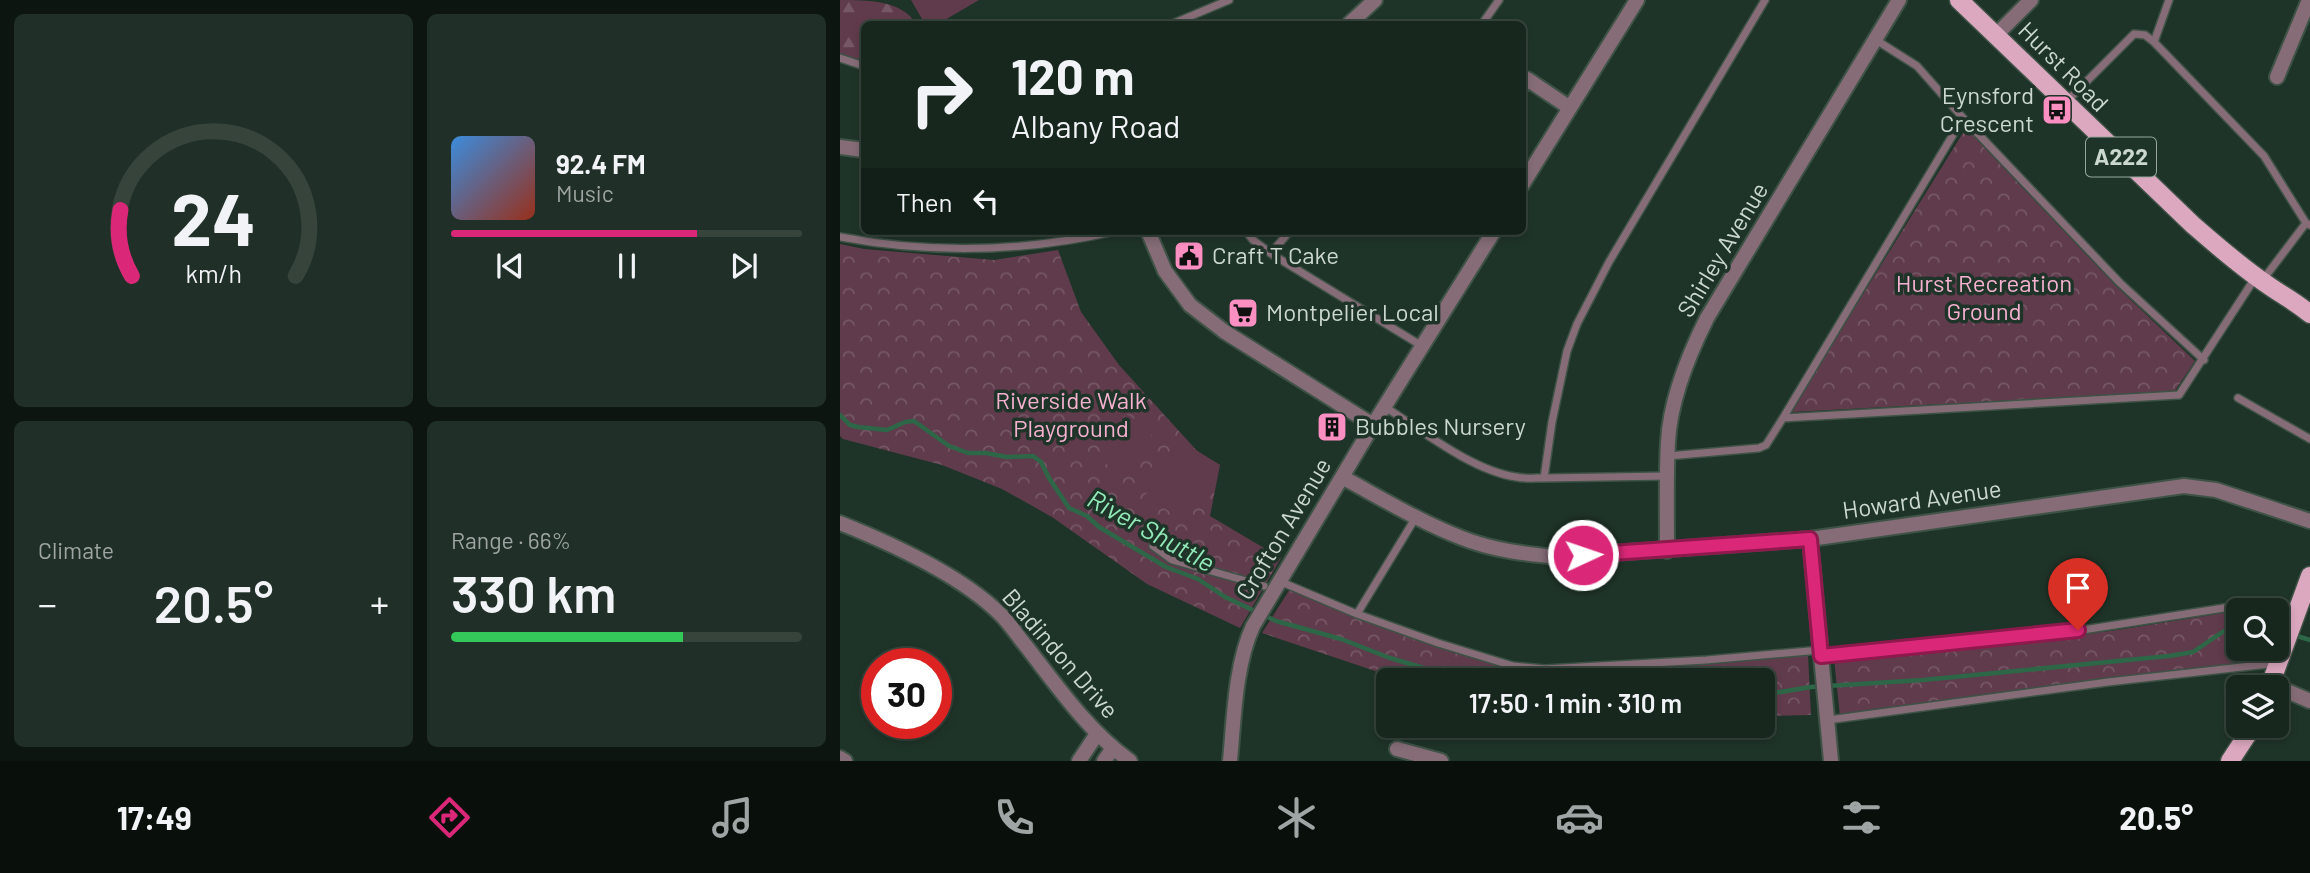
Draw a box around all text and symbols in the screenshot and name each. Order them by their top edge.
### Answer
street label: Hurst Road [2013,15,2115,117]
text: 120 m [1011,46,1134,105]
icon: right [896,49,987,140]
place label: Eynsford Crescent [1940,80,2034,137]
bus stop icon: Eynsford Crescent [2040,93,2074,127]
text: Albany Road [1011,106,1181,144]
road number: A222 [2086,138,2156,176]
text: 92.4 FM [556,148,645,179]
text: 24 [171,174,256,262]
street label: Shirley Avenue [1670,177,1773,322]
text: Music [556,179,614,207]
icon: left [967,182,1005,220]
text: Then [896,186,953,217]
public building icon: Craft T Cake [1172,239,1206,273]
place label: Craft T Cake [1212,240,1339,269]
icon: previous [491,247,529,285]
icon: pause [608,247,646,285]
icon: next [725,247,763,285]
text: km/h [185,258,242,288]
park label: Hurst Recreation Ground [1896,268,2072,325]
supermarket icon: Montpelier Local [1226,296,1260,330]
place label: Montpelier Local [1266,297,1439,326]
park label: Riverside Walk Playground [995,385,1147,442]
building icon: Bubbles Nursery [1315,410,1349,444]
place label: Bubbles Nursery [1355,411,1526,440]
street label: Crofton Avenue [1229,452,1336,604]
street label: Howard Avenue [1840,473,2003,524]
water label: River Shuttle [1083,482,1221,577]
position arrow [1546,518,1620,592]
text: Range · 66% [451,526,571,554]
text: Climate [38,536,114,564]
pin [2048,558,2108,630]
text: 330 km [451,561,616,623]
icon: arrive [2059,569,2097,607]
text: 20.5° [154,571,273,633]
text: − [38,580,57,626]
text: + [370,580,389,626]
street label: Bladindon Drive [997,582,1125,724]
map controls [2226,598,2289,738]
button: search [2226,598,2289,661]
speed limit sign: 30 [861,648,952,739]
button: layers [2226,675,2289,738]
text: 17:50 · 1 min · 310 m [1469,687,1682,718]
icon: directions [425,793,474,842]
icon: music [708,793,757,842]
icon: phone [990,793,1039,842]
icon: climate [1272,793,1321,842]
icon: car [1555,793,1604,842]
icon: filters [1837,793,1886,842]
text: 17:49 [117,798,192,836]
text: 20.5° [2119,798,2193,836]

